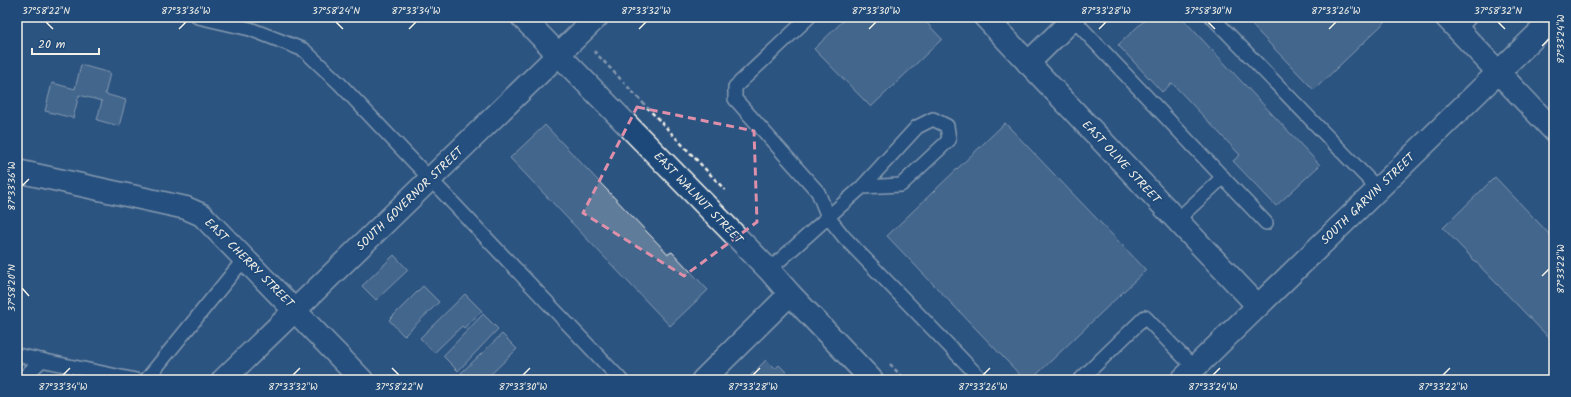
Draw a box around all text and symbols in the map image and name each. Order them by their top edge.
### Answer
text: 37°58'22"N [22,3,70,19]
text: 87°33'36"W [161,3,211,19]
text: 37°58'24"N [312,3,360,19]
text: 87°33'34"W [391,3,441,19]
text: 87°33'32"W [621,3,671,19]
text: 87°33'30"W [852,3,901,19]
text: 87°33'28"W [1081,3,1131,19]
text: 37°58'30"N [1184,3,1232,19]
text: 87°33'26"W [1311,3,1361,19]
text: 37°58'32"N [1474,3,1522,19]
text: 87°33'24"W [1553,14,1569,64]
scale bar [32,30,99,56]
text: 20 m [38,35,66,54]
street label: EAST OLIVE STREET [1077,116,1166,209]
street label: SOUTH GOVERNOR STREET [352,141,469,255]
street label: EAST WALNUT STREET [649,148,748,250]
street label: SOUTH GARVIN STREET [1316,148,1421,249]
text: 87°33'36"W [4,161,20,211]
street label: EAST CHERRY STREET [200,214,299,313]
text: 87°33'22"W [1553,244,1569,294]
text: 37°58'20"N [4,264,20,312]
text: 87°33'34"W [38,379,88,395]
text: 87°33'32"W [268,379,318,395]
text: 37°58'22"N [375,379,423,395]
text: 87°33'30"W [499,379,548,395]
text: 87°33'28"W [728,379,778,395]
text: 87°33'26"W [958,379,1008,395]
text: 87°33'24"W [1188,379,1238,395]
text: 87°33'22"W [1418,379,1468,395]

